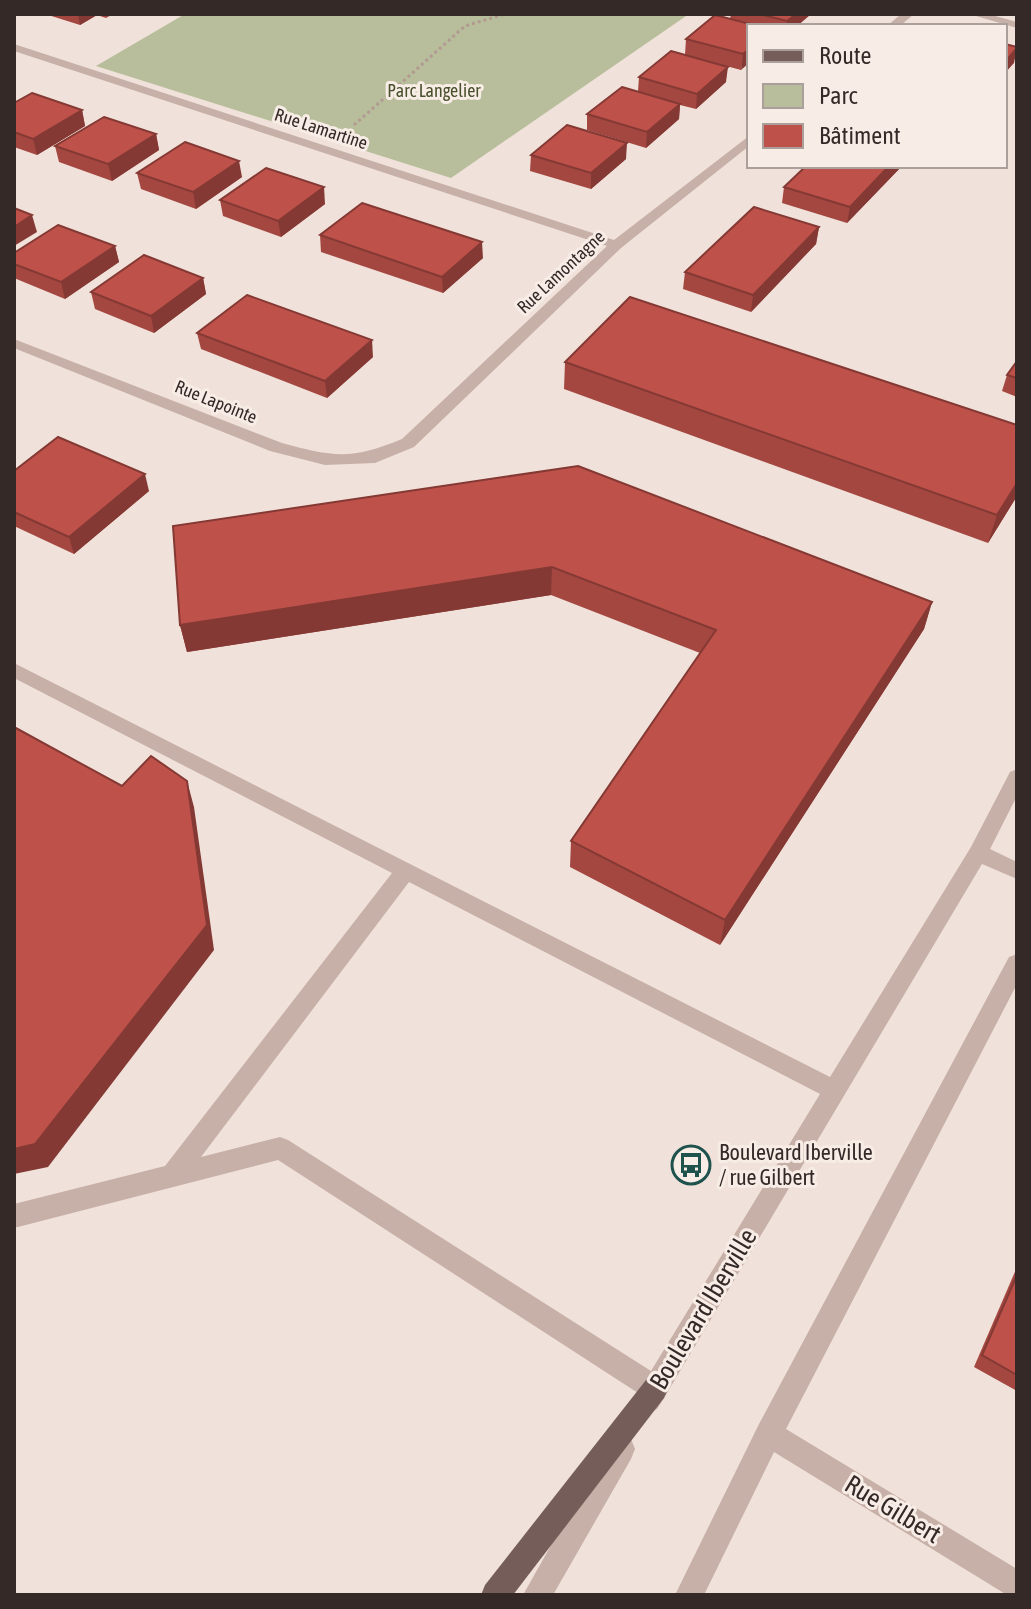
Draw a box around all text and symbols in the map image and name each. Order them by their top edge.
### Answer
legend [747,24,1007,168]
text: Route [819,42,871,69]
park label: Parc Langelier [387,80,481,101]
text: Parc [819,82,858,109]
street label: Rue Lamartine [272,104,370,153]
text: Bâtiment [819,122,901,149]
street label: Rue Lamontagne [513,226,609,318]
street label: Rue Lapointe [172,376,260,428]
place label: Boulevard Iberville / rue Gilbert [719,1139,873,1190]
bus stop icon: Boulevard Iberville / rue Gilbert [670,1144,712,1186]
street label: Boulevard Iberville [643,1223,763,1395]
street label: Rue Gilbert [840,1469,946,1549]

